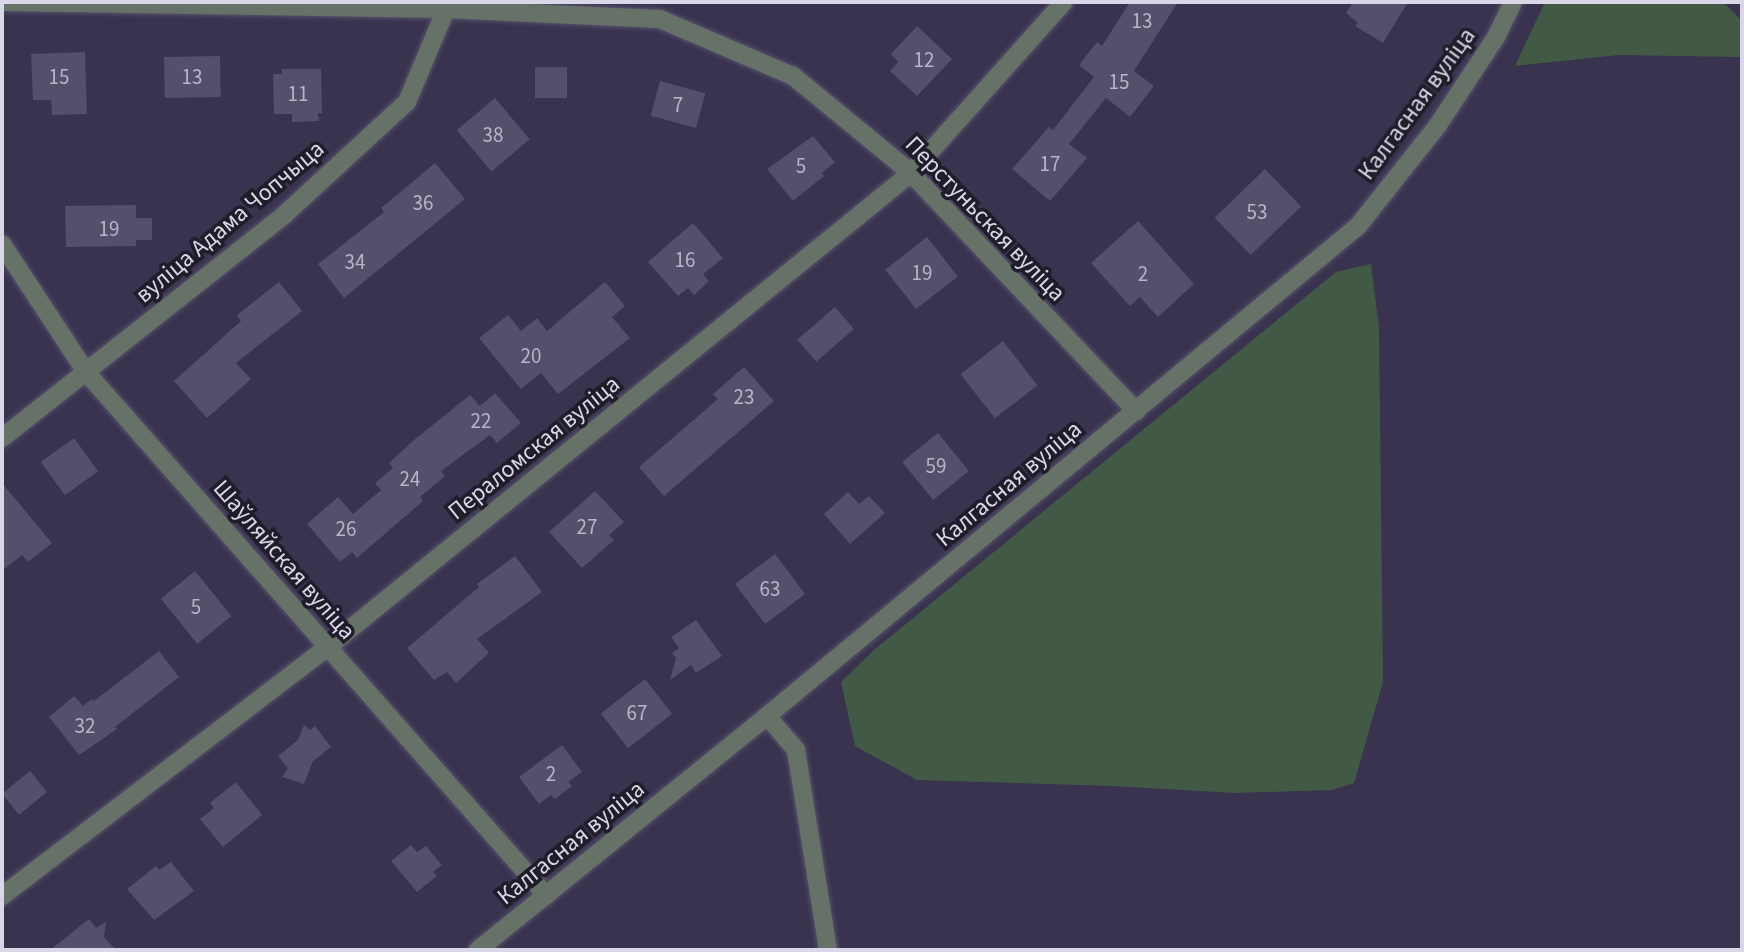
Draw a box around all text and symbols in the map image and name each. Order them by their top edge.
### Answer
house number: 13 [1132,8,1152,34]
street label: Калгасная вуліца [1352,22,1482,186]
house number: 12 [914,47,934,73]
house number: 15 [49,64,69,90]
house number: 13 [182,64,202,90]
house number: 15 [1109,69,1129,95]
house number: 11 [288,81,308,107]
house number: 7 [673,92,683,118]
house number: 38 [483,122,503,148]
street label: Перстуньская вуліца [899,131,1071,307]
street label: вуліца Адама Чопчыца [130,135,330,309]
house number: 17 [1040,151,1060,177]
house number: 5 [796,153,806,179]
house number: 36 [413,190,433,216]
house number: 53 [1247,199,1267,225]
house number: 19 [99,216,119,242]
house number: 16 [675,247,695,273]
house number: 34 [345,249,365,275]
house number: 19 [912,260,932,286]
house number: 2 [1138,261,1148,287]
house number: 20 [521,343,541,369]
street label: Пераломская вуліца [442,370,626,526]
house number: 23 [734,384,754,410]
house number: 22 [471,408,491,434]
street label: Калгасная вуліца [930,415,1088,553]
house number: 59 [926,453,946,479]
house number: 24 [400,466,420,492]
street label: Шаўляйская вуліца [207,474,361,646]
house number: 27 [577,514,597,540]
house number: 26 [336,516,356,542]
house number: 63 [760,576,780,602]
house number: 5 [191,594,201,620]
house number: 67 [627,700,647,726]
house number: 32 [75,713,95,739]
house number: 2 [546,761,556,787]
street label: Калгасная вуліца [492,775,650,911]

